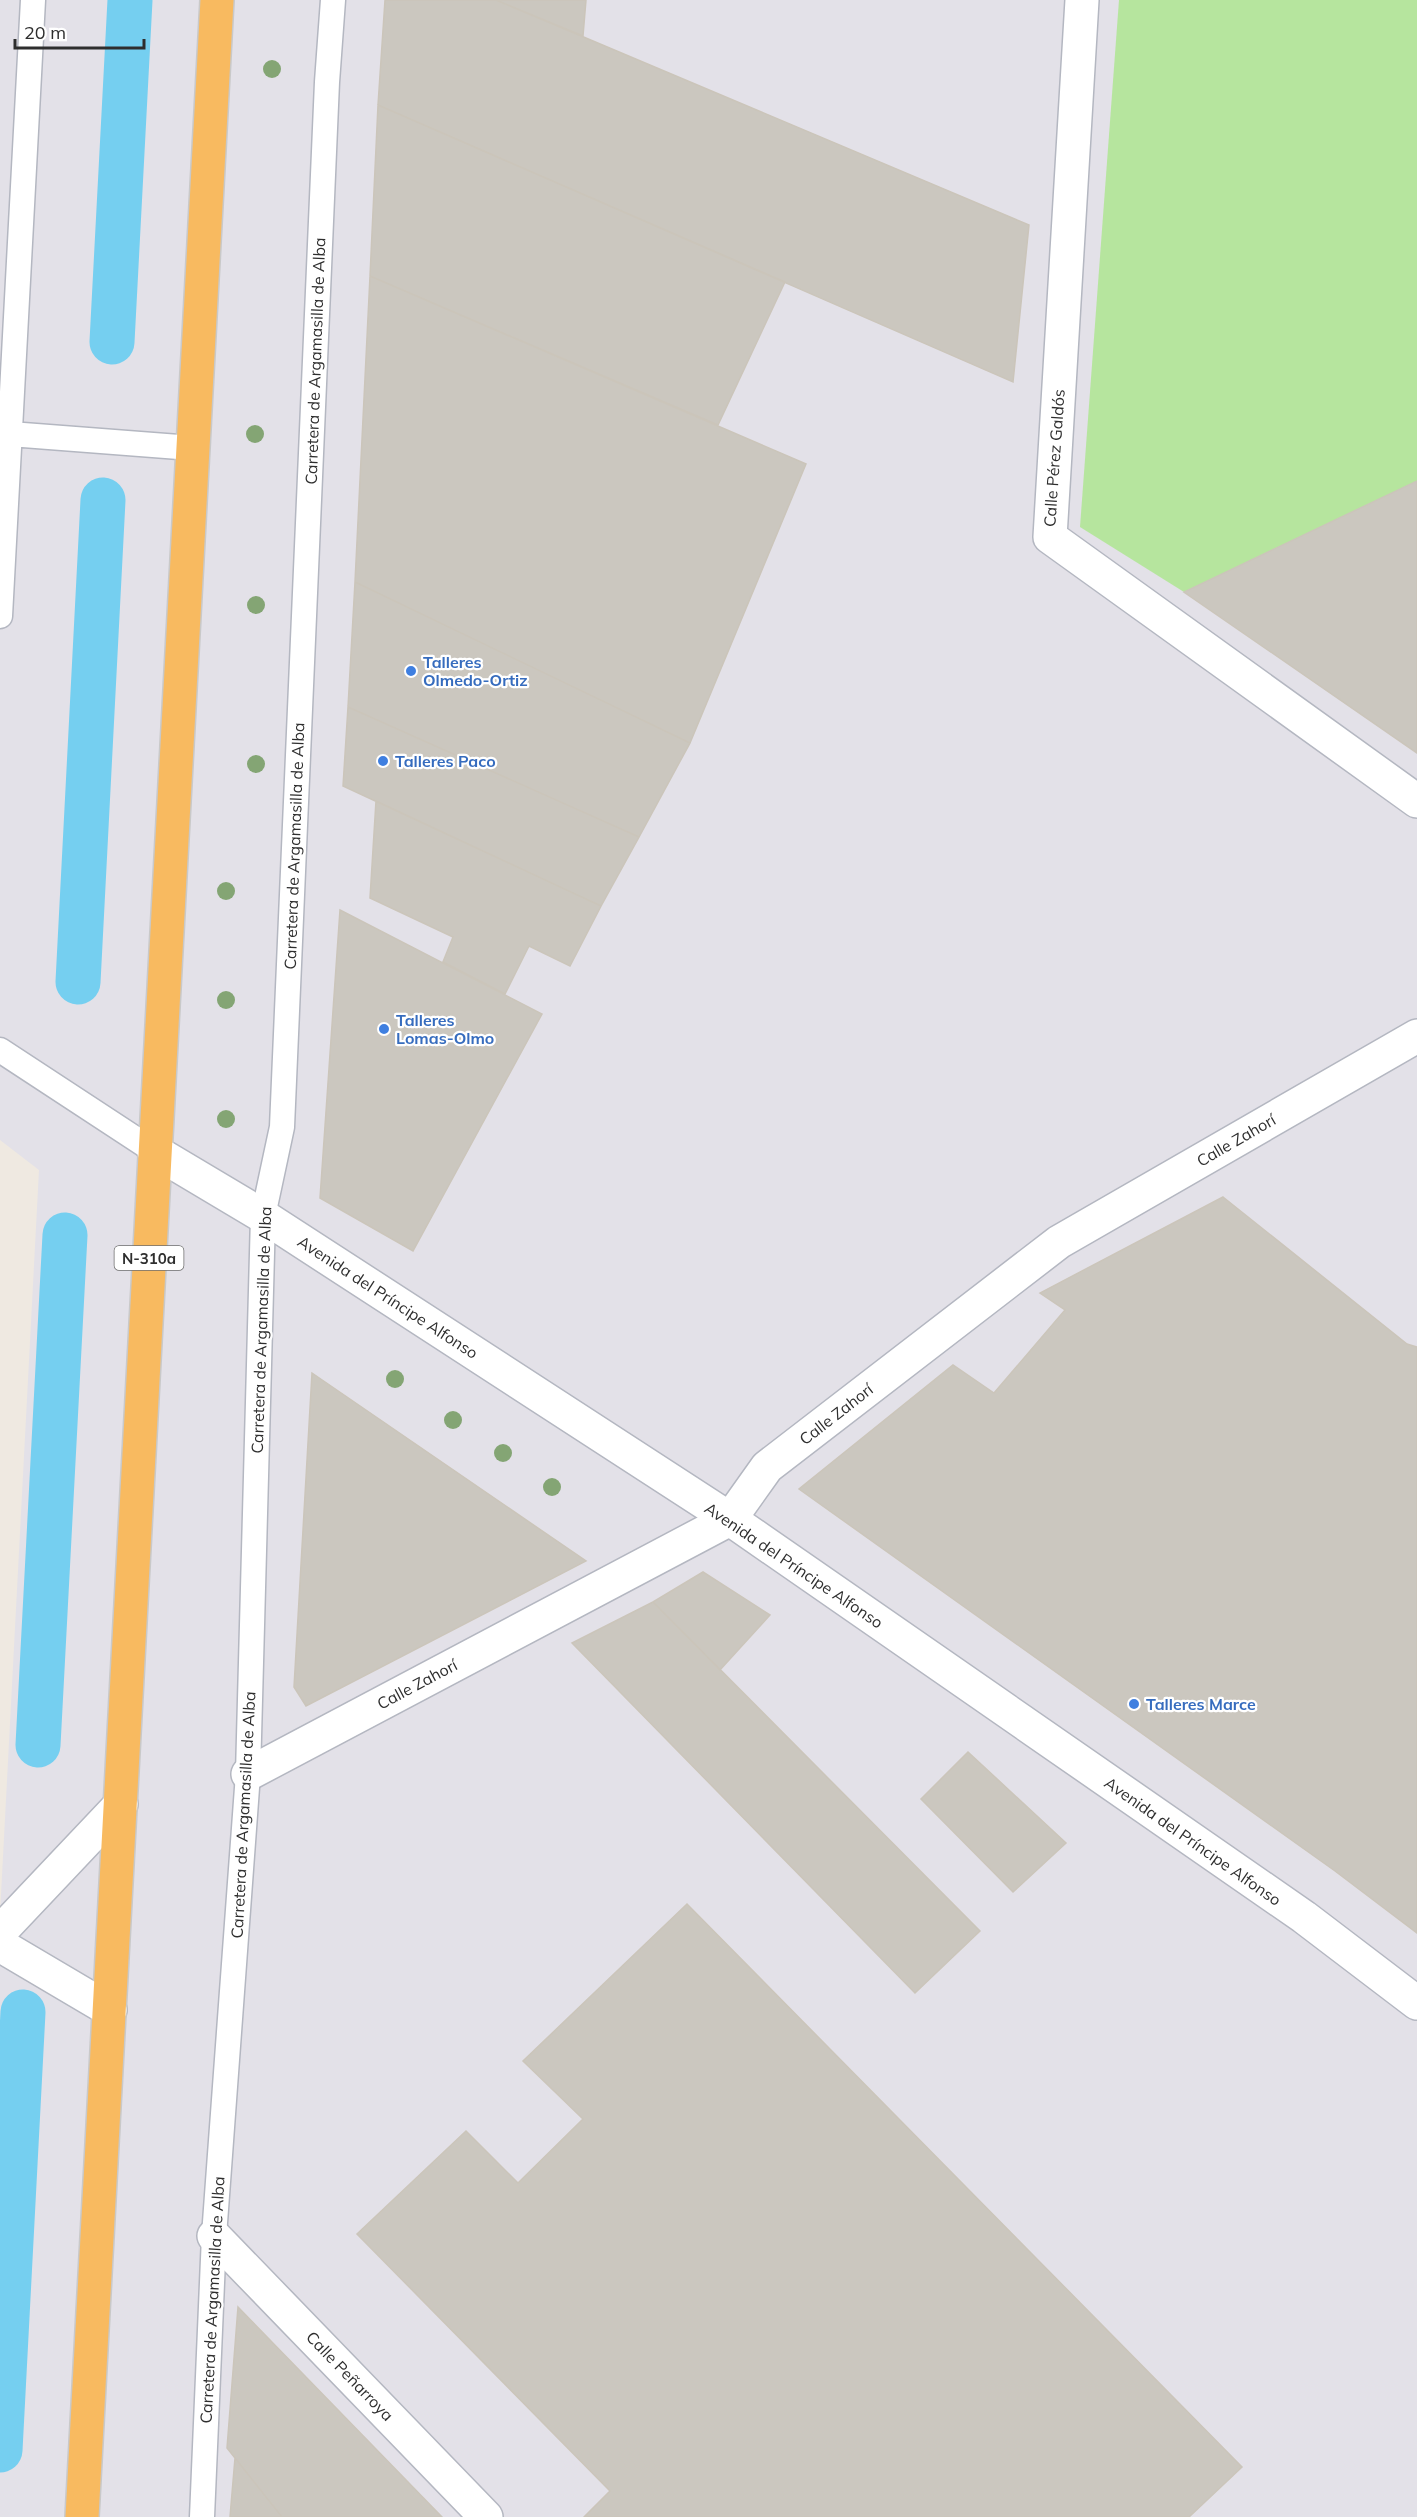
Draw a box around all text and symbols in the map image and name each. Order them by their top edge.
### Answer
scale bar [15,12,144,50]
text: 20 m [24,21,66,44]
street label: Carretera de Argamasilla de Alba [301,237,329,485]
street label: Calle Pérez Galdós [1039,388,1069,528]
place label: Talleres Olmedo-Ortiz [423,652,528,690]
marker: Talleres Olmedo-Ortiz [404,664,418,678]
street label: Carretera de Argamasilla de Alba [280,722,308,970]
place label: Talleres Paco [395,751,496,771]
marker: Talleres Paco [376,754,390,768]
place label: Talleres Lomas-Olmo [396,1010,494,1048]
marker: Talleres Lomas-Olmo [377,1022,391,1036]
street label: Calle Zahorí [1193,1109,1280,1171]
street label: Carretera de Argamasilla de Alba [247,1206,275,1454]
street label: Avenida del Príncipe Alfonso [294,1231,482,1363]
road number: N-310a [114,1246,184,1270]
street label: Calle Zahorí [795,1378,878,1449]
street label: Avenida del Príncipe Alfonso [701,1498,887,1632]
street label: Calle Zahorí [374,1654,462,1713]
street label: Carretera de Argamasilla de Alba [227,1691,259,1939]
place label: Talleres Marce [1146,1694,1256,1714]
marker: Talleres Marce [1127,1697,1141,1711]
street label: Avenida del Príncipe Alfonso [1101,1772,1285,1910]
street label: Carretera de Argamasilla de Alba [196,2176,228,2424]
street label: Calle Peñarroya [302,2327,398,2425]

